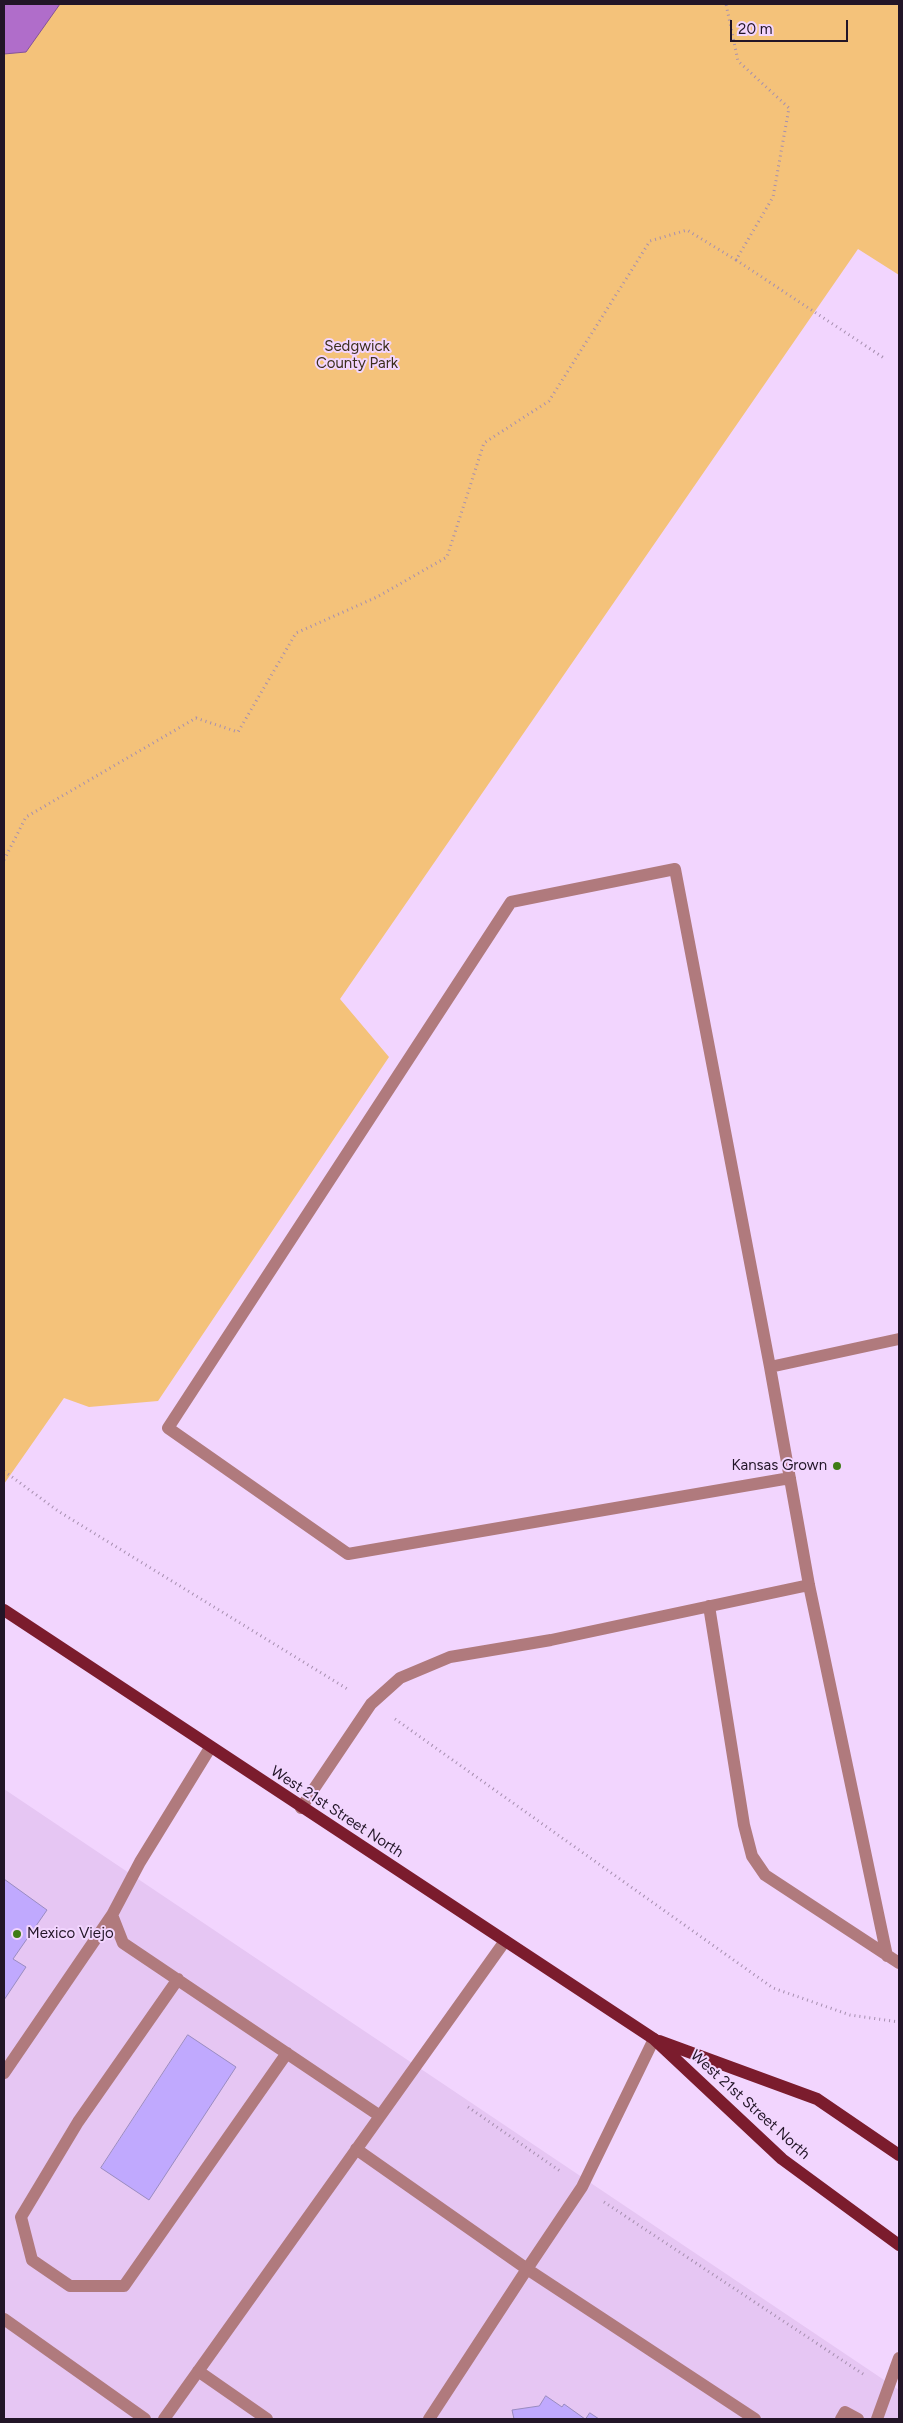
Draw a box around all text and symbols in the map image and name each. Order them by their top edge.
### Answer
scale bar [733,10,850,42]
text: 20 m [738,20,772,38]
park label: Sedgwick County Park [316,338,398,373]
place label: Kansas Grown [732,1457,827,1475]
marker: Kansas Grown [831,1460,843,1472]
street label: West 21st Street North [267,1762,407,1862]
place label: Mexico Viejo [27,1925,114,1943]
marker: Mexico Viejo [11,1928,23,1940]
street label: West 21st Street North [687,2047,813,2163]

